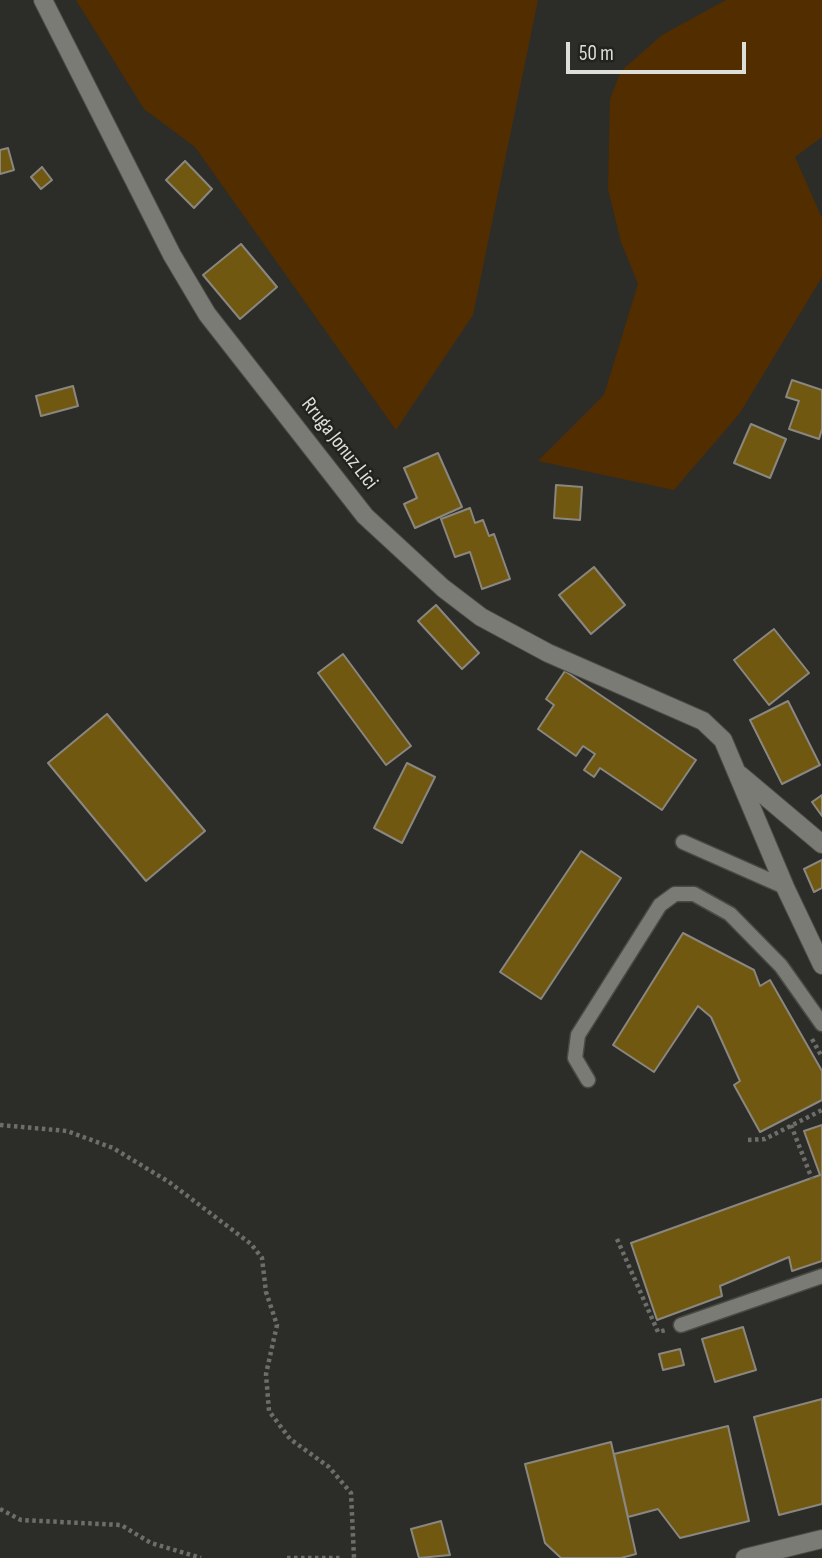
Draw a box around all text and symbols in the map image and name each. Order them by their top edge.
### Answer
scale bar [570,28,750,72]
text: 50 m [579,41,614,66]
street label: Rruga Jonuz Lici [295,393,383,495]

